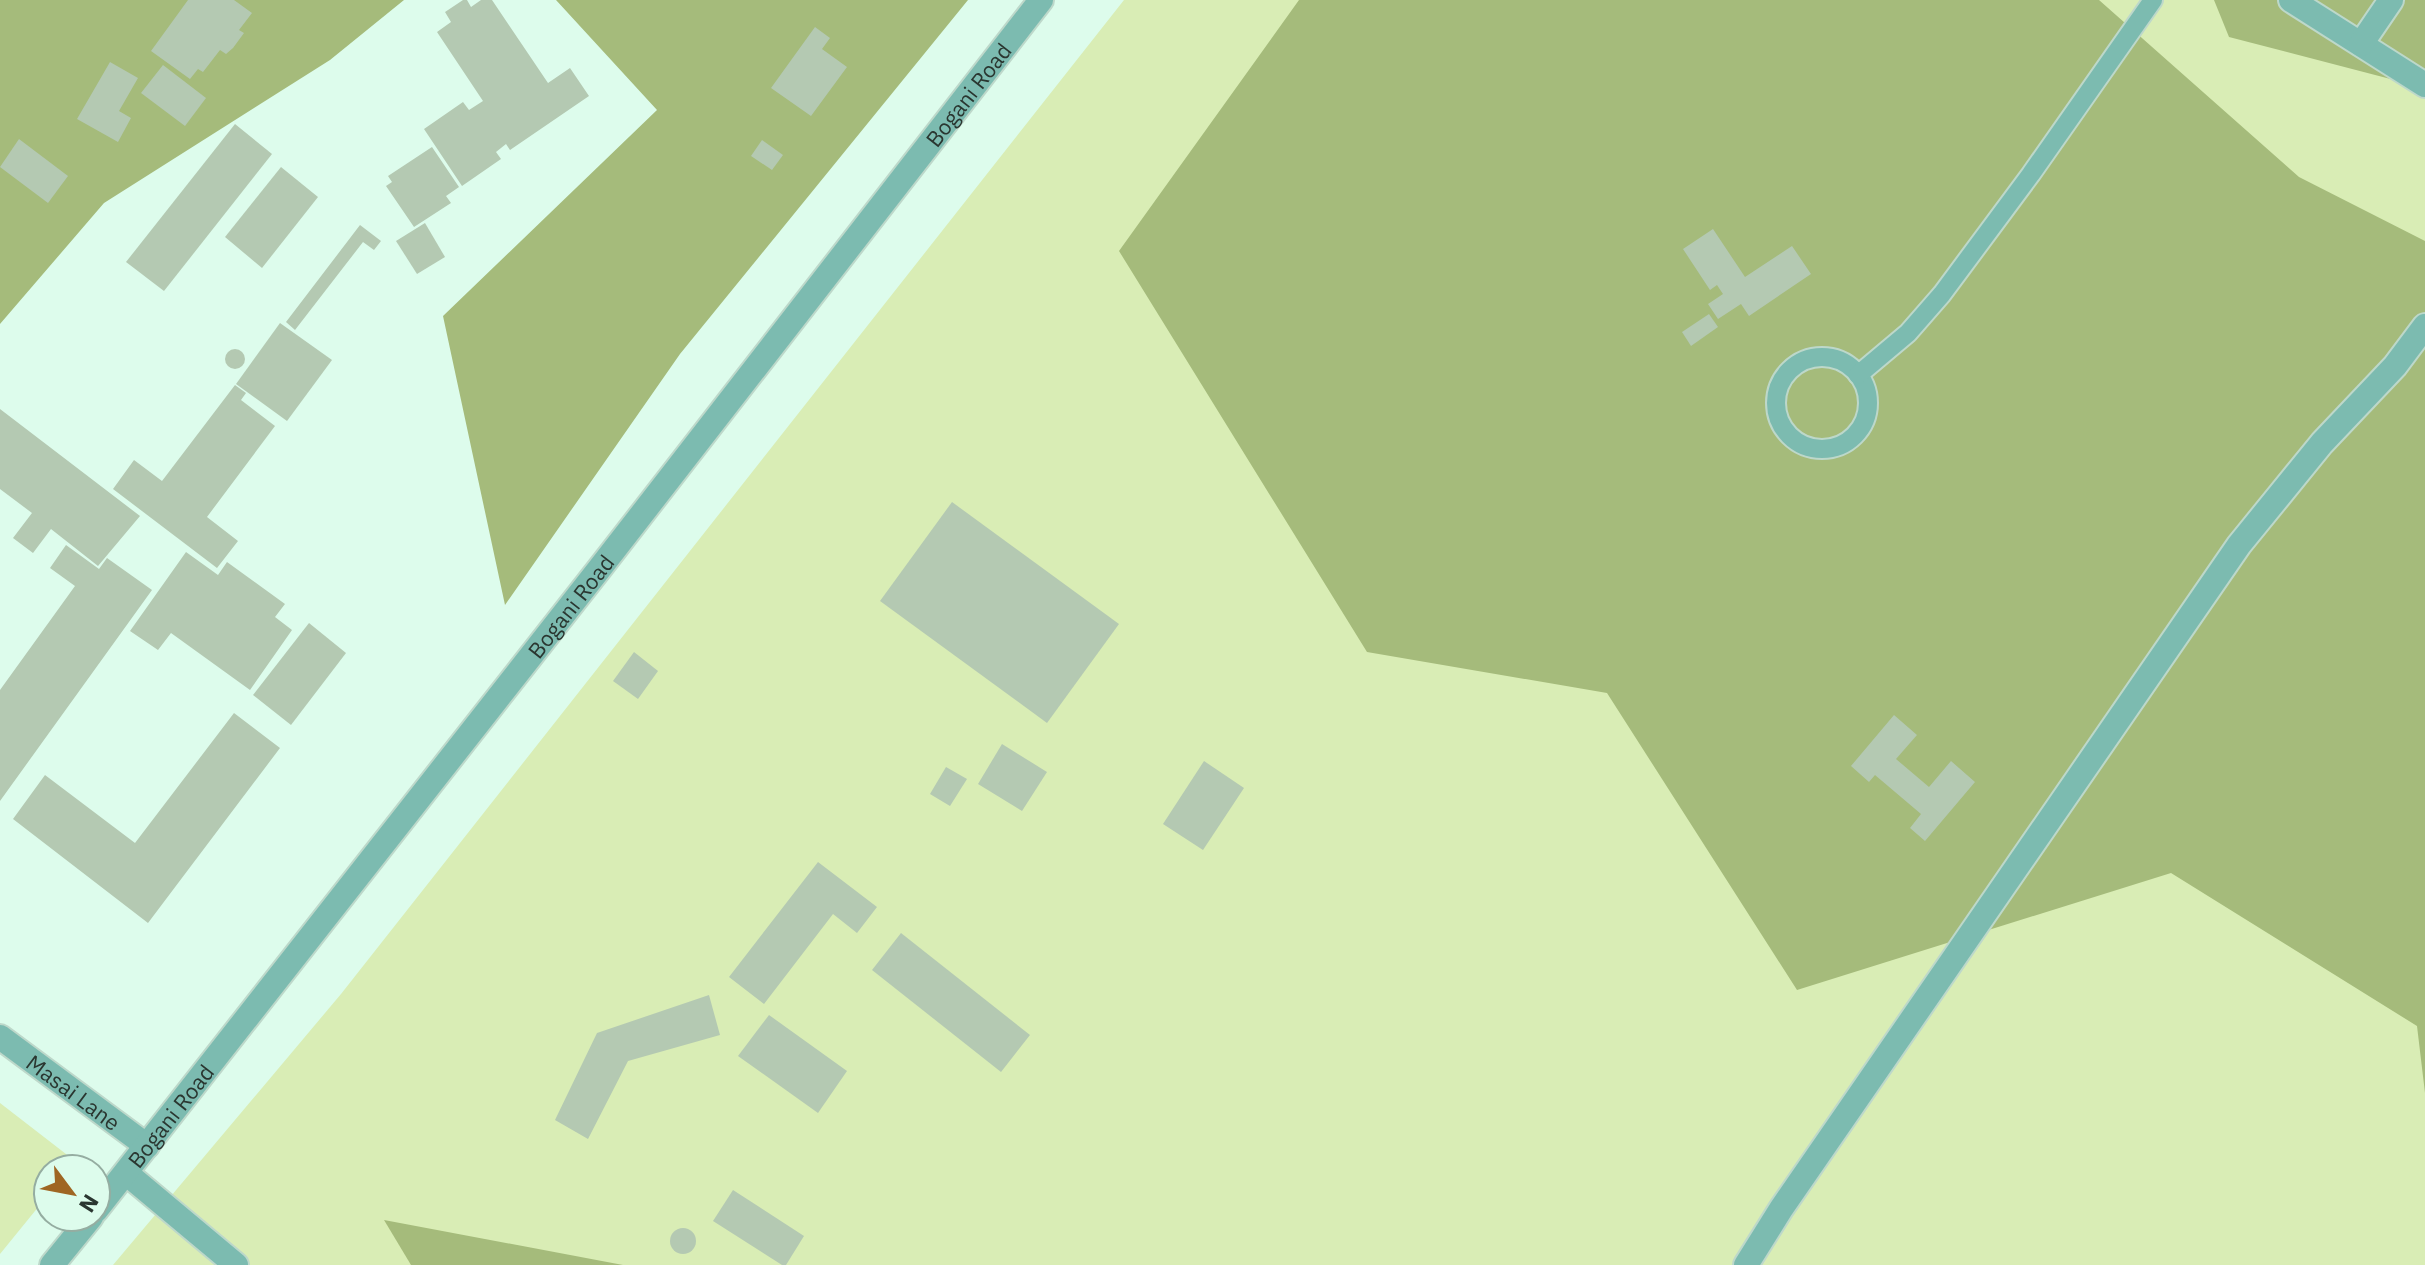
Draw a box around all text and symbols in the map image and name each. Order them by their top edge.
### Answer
street label: Bogani Road [918,36,1017,152]
street label: Bogani Road [521,548,620,664]
street label: Masai Lane [21,1047,127,1136]
street label: Bogani Road [120,1058,220,1173]
north arrow [32,1153,112,1233]
text: N [73,1189,106,1218]

